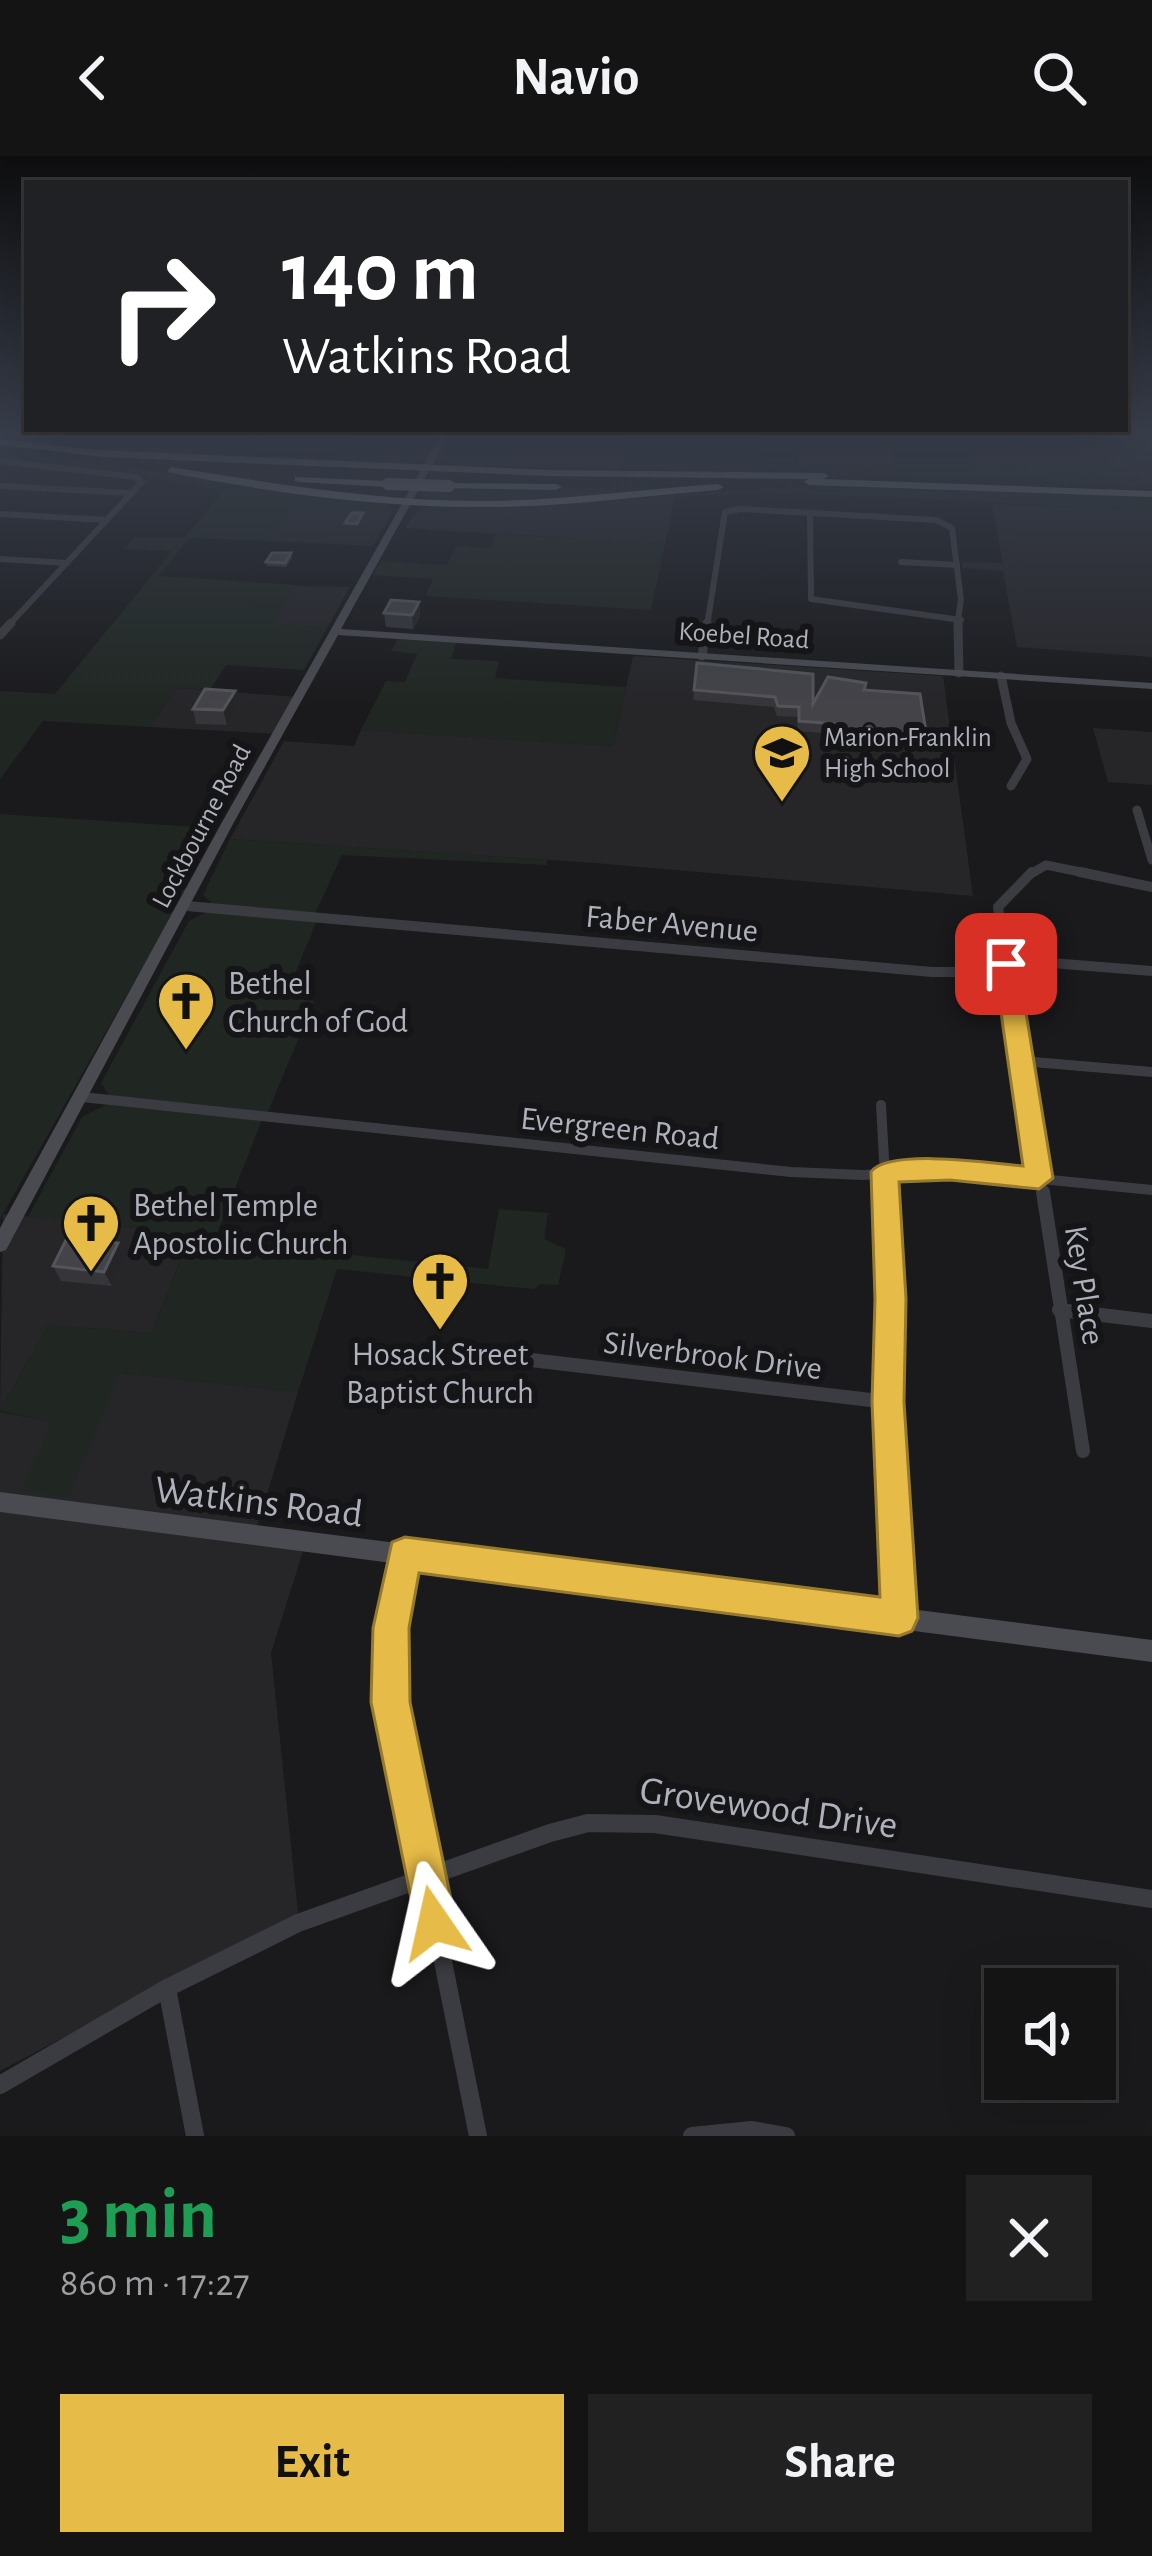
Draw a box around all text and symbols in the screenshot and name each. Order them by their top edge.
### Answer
icon: back [60,45,126,111]
icon: search [1026,45,1092,111]
text: Navio [512,51,640,105]
icon: right [84,228,240,384]
text: 140 m [282,232,479,316]
text: Watkins Road [282,330,571,384]
street label: Koebel Road [678,617,810,654]
school or university icon: Marion-Franklin High School [751,722,813,804]
place label: Marion-Franklin High School [824,724,992,782]
street label: Lockbourne Road [147,740,256,912]
street label: Faber Avenue [584,901,759,948]
pin [955,913,1057,1015]
icon: arrive [973,931,1039,997]
place label: Bethel Church of God [228,968,408,1039]
church icon: Bethel Church of God [155,970,217,1052]
street label: Evergreen Road [519,1103,721,1156]
place label: Bethel Temple Apostolic Church [133,1190,349,1261]
church icon: Bethel Temple Apostolic Church [60,1192,122,1274]
street label: Key Place [1058,1223,1109,1347]
church icon: Hosack Street Baptist Church [409,1250,471,1332]
street label: Silverbrook Drive [602,1327,824,1386]
place label: Hosack Street Baptist Church [346,1339,534,1410]
street label: Watkins Road [153,1470,365,1535]
street label: Grovewood Drive [637,1771,900,1846]
position arrow [371,1860,497,1986]
map controls [984,1968,1116,2100]
button: sound [984,1968,1116,2100]
button: close [966,2175,1092,2301]
text: 3 min [60,2179,217,2251]
text: 860 m · 17:27 [60,2264,249,2303]
button: Exit [60,2394,564,2532]
button: Share [588,2394,1092,2532]

